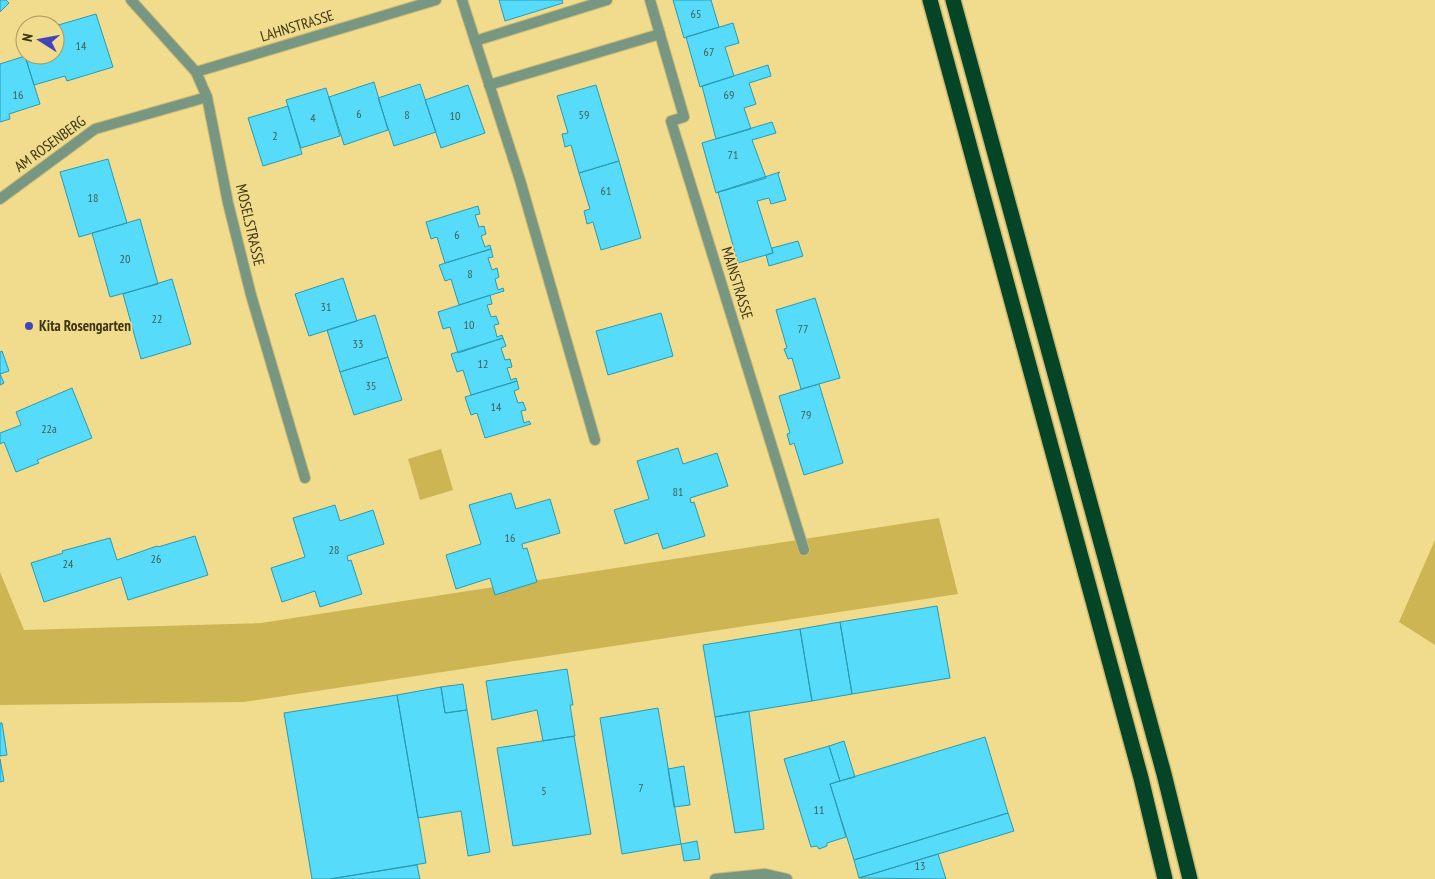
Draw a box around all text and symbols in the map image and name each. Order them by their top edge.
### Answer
street label: LAHNSTRASSE [258,5,336,46]
house number: 65 [691,6,701,21]
north arrow [15,15,65,65]
text: N [18,32,37,43]
house number: 14 [76,38,87,53]
house number: 67 [704,44,714,59]
house number: 16 [13,87,23,102]
house number: 69 [724,87,734,102]
house number: 6 [356,106,362,121]
house number: 8 [404,107,410,122]
house number: 59 [579,107,589,122]
house number: 10 [450,108,460,123]
house number: 4 [310,110,316,125]
street label: AM ROSENBERG [10,111,89,176]
house number: 2 [272,128,278,143]
house number: 71 [728,147,738,162]
street label: MOSELSTRASSE [232,182,269,268]
house number: 61 [601,183,611,198]
house number: 18 [88,190,98,205]
house number: 6 [454,227,460,242]
street label: MAINSTRASSE [717,244,757,321]
house number: 20 [120,251,130,266]
house number: 8 [467,266,473,281]
house number: 31 [321,299,331,314]
house number: 22 [152,311,162,326]
place label: Kita Rosengarten [39,316,131,335]
house number: 10 [464,317,474,332]
marker: Kita Rosengarten [23,320,35,332]
house number: 77 [798,321,808,336]
house number: 33 [353,336,363,351]
house number: 12 [478,356,488,371]
house number: 35 [366,378,376,393]
house number: 14 [491,399,502,414]
house number: 79 [801,407,811,422]
house number: 22a [41,421,57,436]
house number: 81 [673,484,683,499]
house number: 16 [505,530,515,545]
house number: 28 [329,542,339,557]
house number: 26 [151,551,161,566]
house number: 24 [63,556,74,571]
house number: 7 [638,780,644,795]
house number: 5 [541,783,547,798]
house number: 11 [814,802,824,817]
house number: 13 [915,858,925,873]

